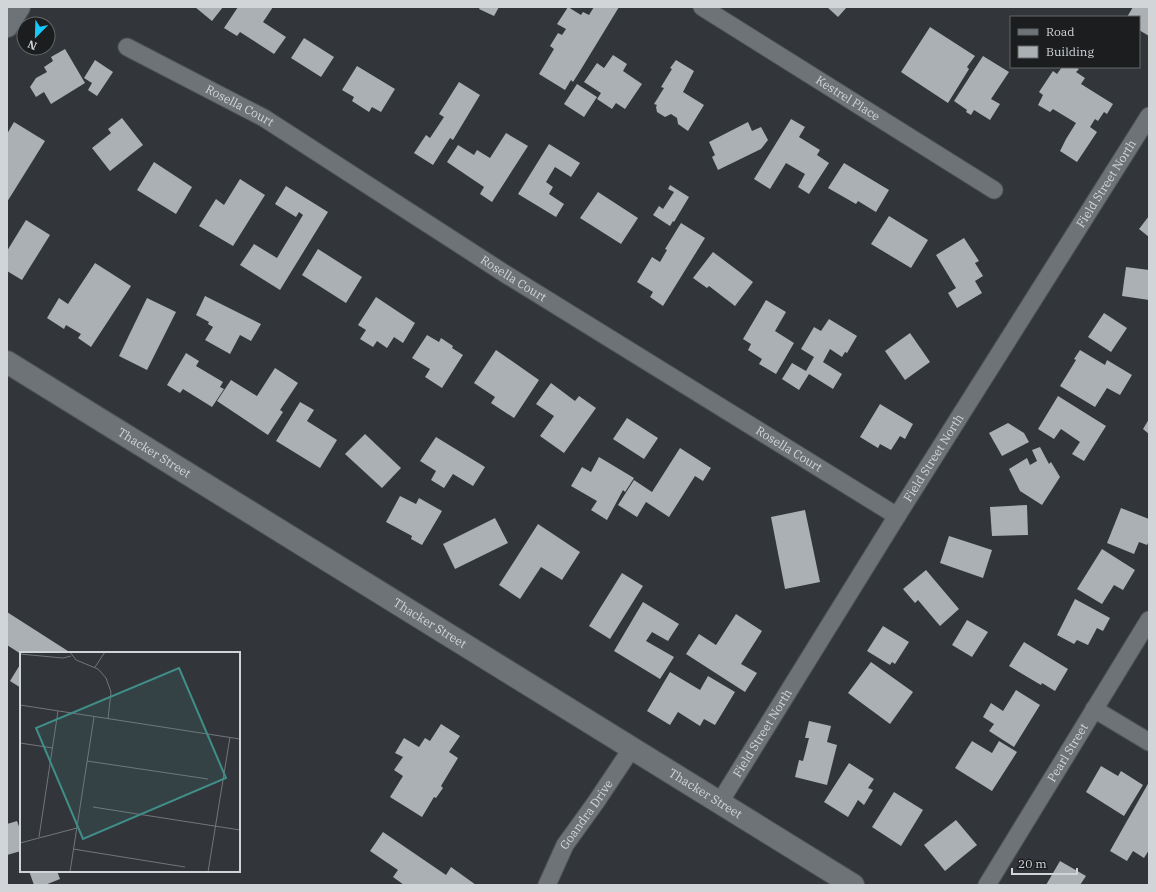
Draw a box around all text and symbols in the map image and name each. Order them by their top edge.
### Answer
north arrow [16,16,56,56]
legend [1010,16,1140,68]
text: Road [1046,24,1075,39]
text: N [25,37,39,53]
text: Building [1046,44,1094,59]
street label: Kestrel Place [813,72,883,124]
street label: Rosella Court [203,81,277,129]
street label: Field Street North [1073,136,1139,230]
street label: Rosella Court [478,252,549,305]
street label: Field Street North [900,411,967,504]
street label: Rosella Court [753,423,825,475]
street label: Thacker Street [115,424,194,481]
street label: Thacker Street [391,595,469,651]
inset map [20,652,240,872]
street label: Field Street North [729,686,795,780]
street label: Pearl Street [1044,720,1091,785]
street label: Thacker Street [666,765,745,822]
street label: Goandra Drive [556,777,616,852]
scale bar [1012,850,1077,876]
text: 20 m [1018,856,1047,871]

